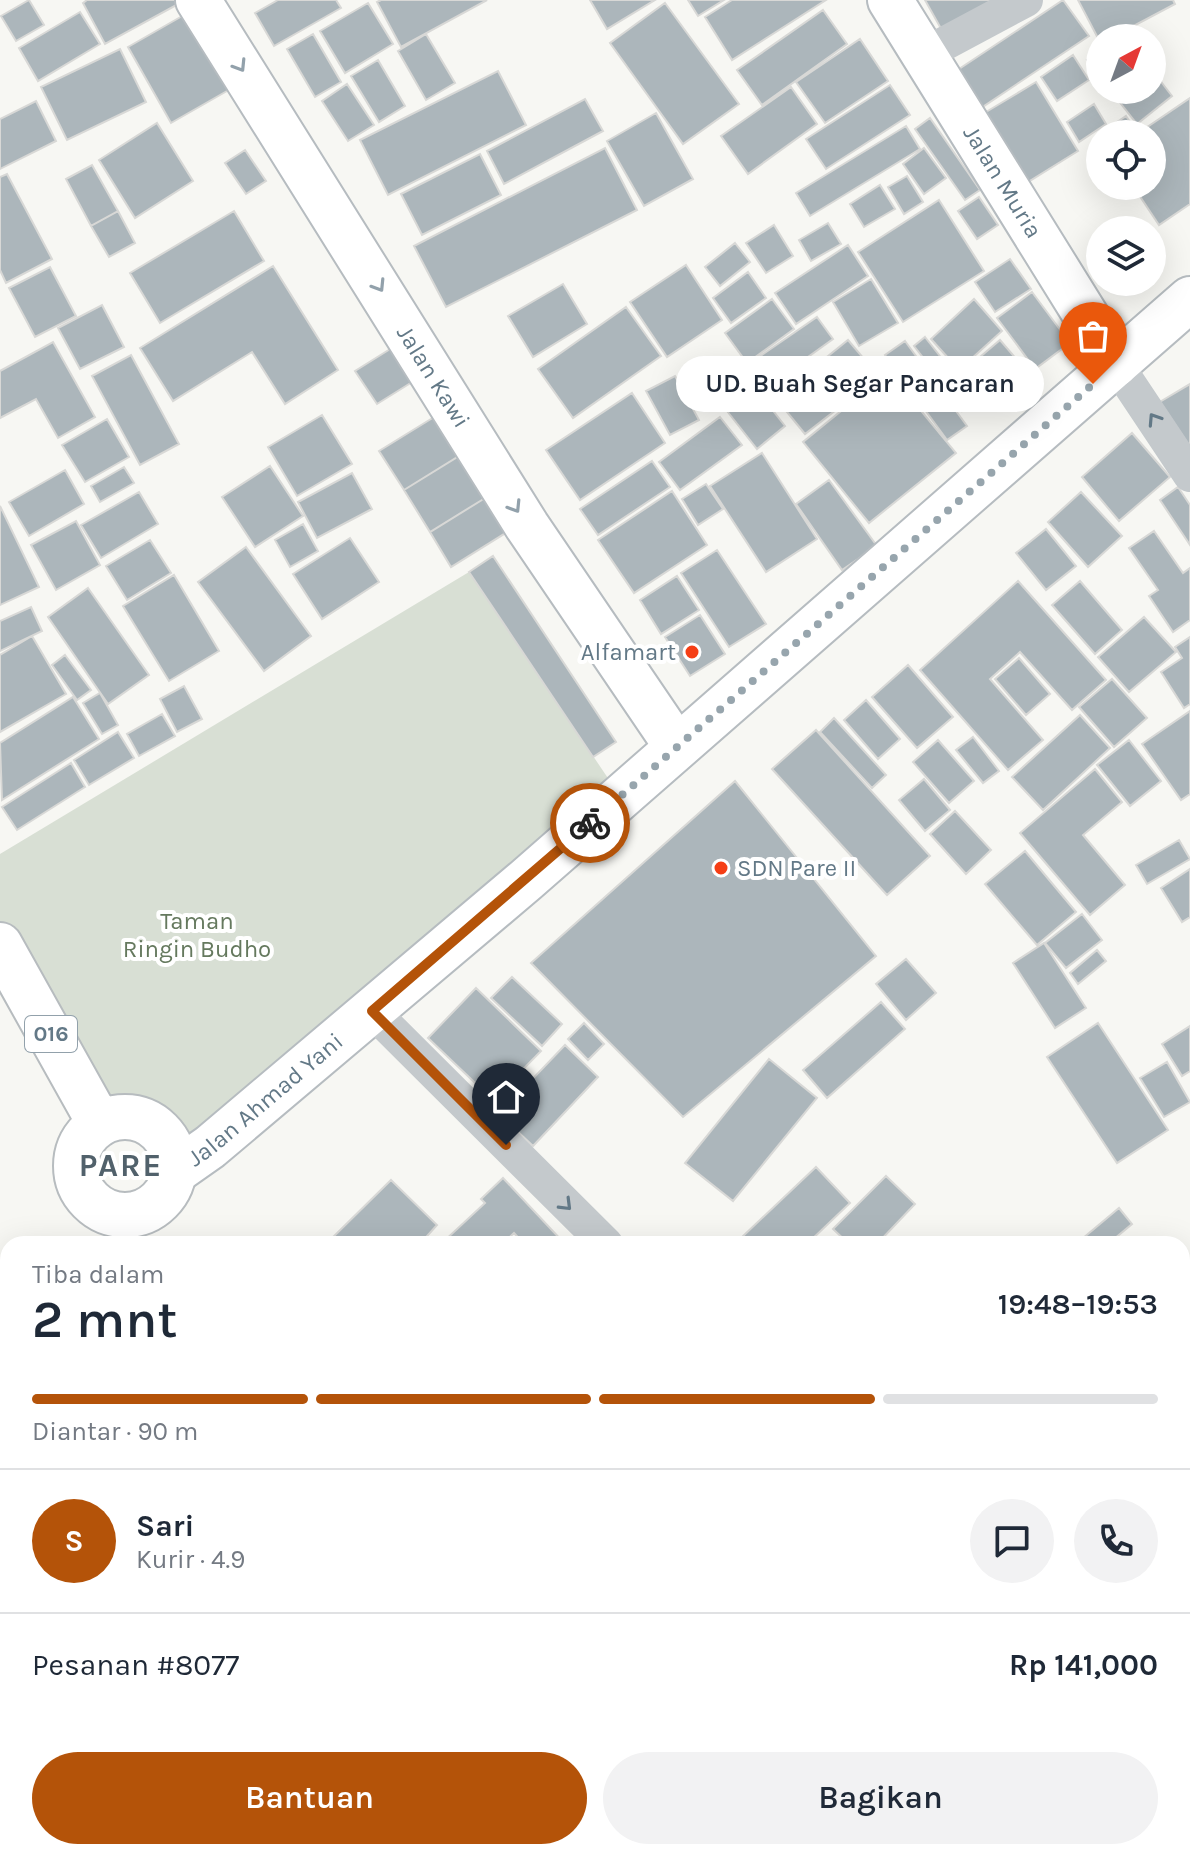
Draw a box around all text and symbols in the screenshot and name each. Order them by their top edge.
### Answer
north arrow [1086,24,1166,104]
map controls [1086,24,1166,296]
one-way arrow [230,57,245,72]
street label: Jalan Muria [957,120,1048,243]
button: locate [1086,120,1166,200]
button: layers [1086,216,1166,296]
one-way arrow [369,277,384,292]
pin [1059,302,1127,384]
icon: bag [1071,314,1115,358]
street label: Jalan Kawi [391,320,476,433]
callout: UD. Buah Segar Pancaran [677,356,1045,412]
text: UD. Buah Segar Pancaran [705,368,1015,399]
one-way arrow [1148,413,1163,428]
one-way arrow [506,498,521,513]
place label: Alfamart [581,638,676,666]
marker: Alfamart [683,643,701,661]
courier [550,783,630,863]
icon: bike [568,801,612,845]
place label: SDN Pare II [737,854,856,882]
marker: SDN Pare II [712,859,730,877]
park label: Taman Ringin Budho [123,907,271,963]
road number: 016 [25,1016,77,1052]
street label: Jalan Ahmad Yani [182,1027,349,1172]
pin [472,1063,540,1145]
icon: home [484,1075,528,1119]
district label: PARE [79,1147,163,1184]
one-way arrow [556,1196,571,1210]
text: Tiba dalam [32,1259,164,1290]
text: 19:48–19:53 [998,1286,1158,1322]
text: 2 mnt [32,1289,178,1350]
text: Diantar · 90 m [32,1416,198,1447]
button: chat [970,1499,1054,1583]
button: phone [1074,1499,1158,1583]
text: Sari [136,1508,194,1544]
text: S [64,1523,84,1559]
text: Kurir · 4.9 [136,1544,245,1575]
text: Pesanan #8077 [32,1647,239,1683]
text: Rp 141,000 [1009,1647,1158,1683]
button: Bantuan [32,1752,587,1844]
button: Bagikan [603,1752,1158,1844]

